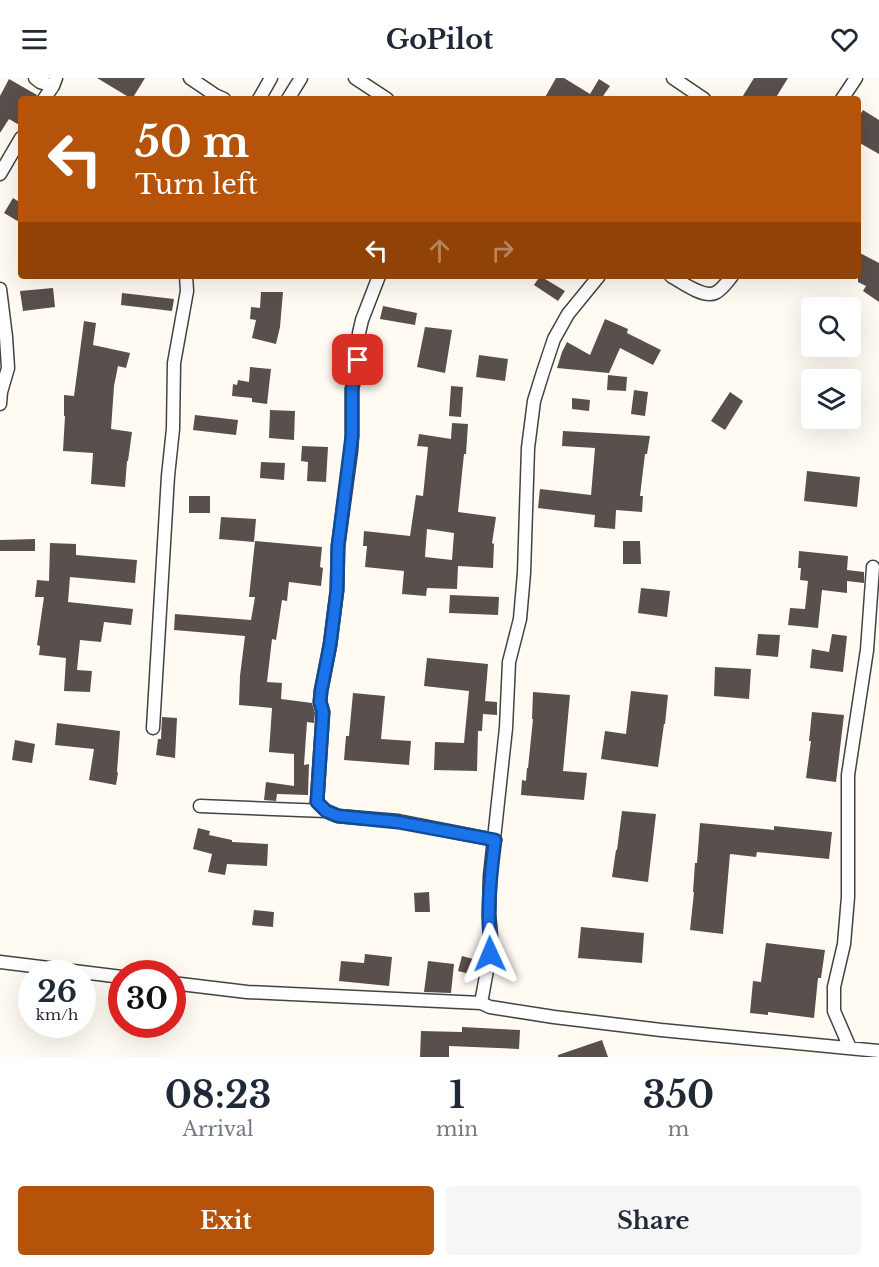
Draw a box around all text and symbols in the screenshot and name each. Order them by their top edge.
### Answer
icon: menu [18,23,51,56]
text: GoPilot [386,23,493,56]
icon: heart [828,23,861,56]
text: 50 m [135,116,249,168]
icon: left [36,120,114,198]
text: Turn left [135,168,258,201]
icon: left [360,234,393,267]
icon: ahead [423,234,456,267]
icon: right [486,234,519,267]
map controls [801,297,861,429]
button: search [801,297,861,357]
pin [332,334,383,385]
icon: arrive [341,343,374,376]
button: layers [801,369,861,429]
position arrow [458,922,522,986]
speed limit sign: 30 [108,960,186,1038]
text: 26 [37,973,77,1010]
text: km/h [36,1005,78,1024]
text: 08:23 [165,1073,271,1118]
text: 1 [449,1073,465,1118]
text: 350 [643,1073,714,1118]
text: Arrival [183,1117,253,1141]
text: min [436,1117,478,1141]
text: m [668,1117,689,1141]
button: Exit [18,1186,434,1255]
button: Share [446,1186,861,1255]

